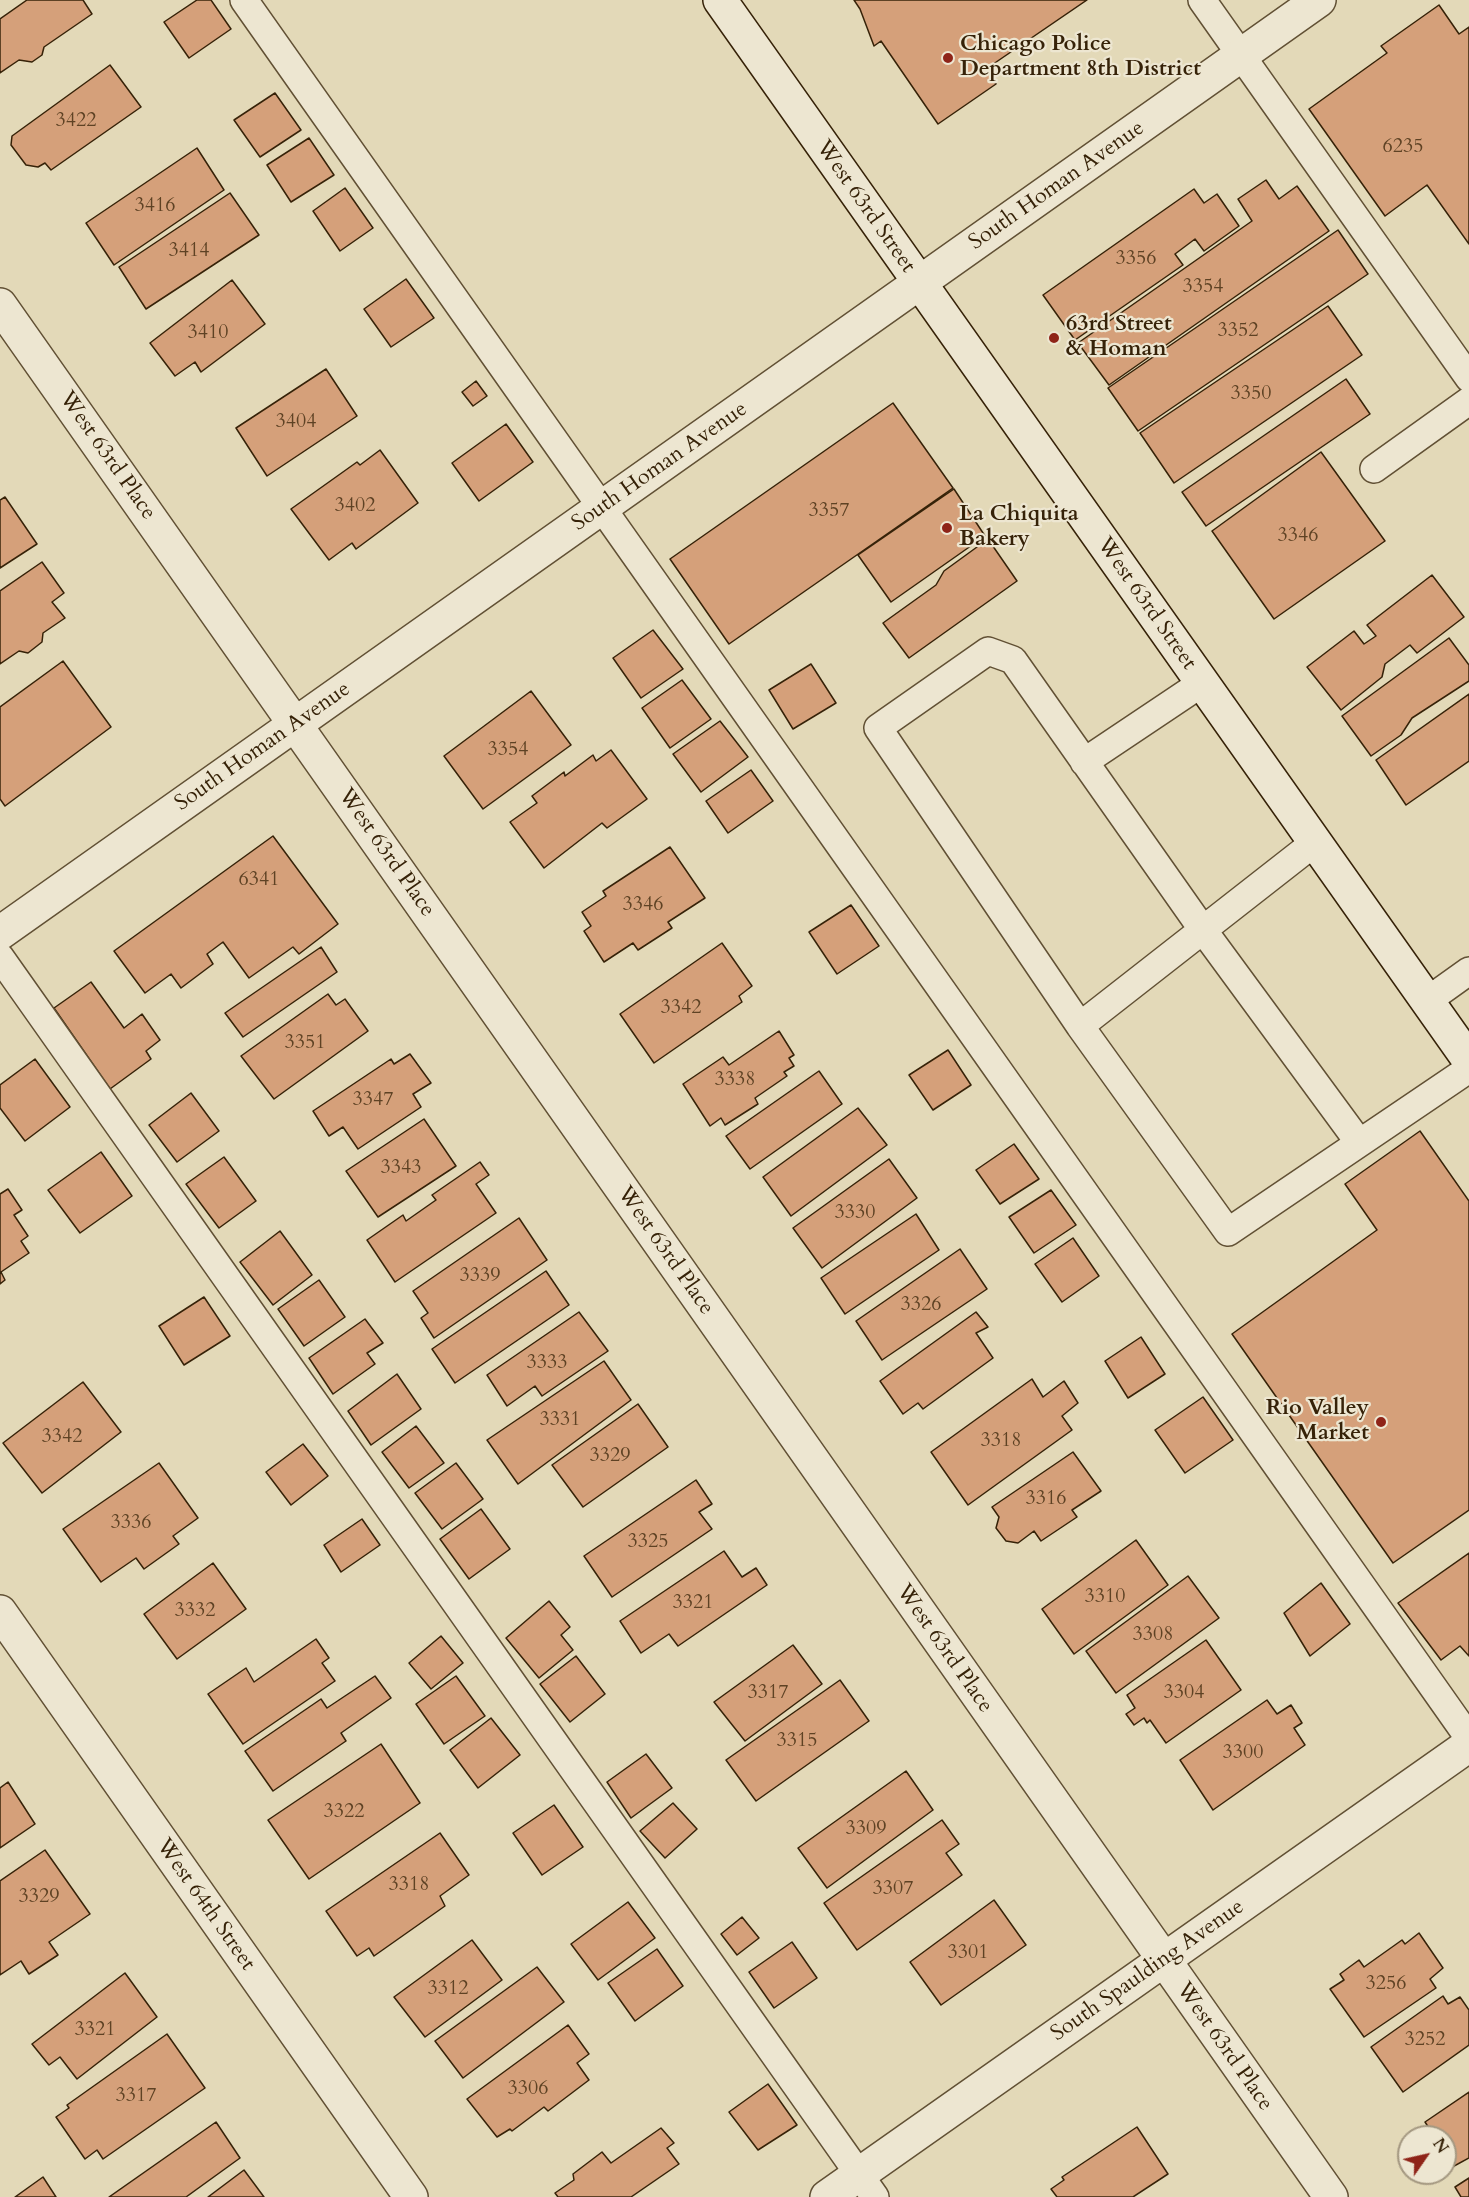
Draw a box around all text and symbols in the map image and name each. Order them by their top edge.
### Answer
place label: Chicago Police Department 8th District [960,32,1201,84]
marker: Chicago Police Department 8th District [941,51,955,65]
house number: 3422 [56,109,96,133]
street label: South Homan Avenue [964,116,1150,256]
house number: 6235 [1383,135,1423,159]
street label: West 63rd Street [810,136,920,278]
house number: 3416 [135,194,175,218]
house number: 3414 [169,239,209,263]
house number: 3356 [1116,247,1156,271]
house number: 3354 [1183,275,1223,299]
place label: 63rd Street & Homan [1066,312,1172,364]
house number: 3352 [1218,319,1258,343]
house number: 3410 [188,321,228,345]
marker: 63rd Street & Homan [1047,331,1061,345]
house number: 3350 [1231,382,1271,406]
street label: West 63rd Place [53,387,161,525]
street label: South Homan Avenue [567,397,753,537]
house number: 3404 [276,410,316,434]
house number: 3402 [335,494,375,518]
house number: 3357 [809,499,849,523]
place label: La Chiquita Bakery [959,502,1079,554]
marker: La Chiquita Bakery [940,521,954,535]
house number: 3346 [1278,524,1318,548]
street label: West 63rd Street [1091,533,1201,675]
street label: South Homan Avenue [170,677,356,817]
house number: 3354 [488,738,528,762]
street label: West 63rd Place [332,784,440,922]
house number: 6341 [239,868,279,892]
house number: 3346 [623,893,663,917]
house number: 3342 [661,996,701,1020]
house number: 3351 [285,1031,325,1055]
house number: 3338 [715,1068,755,1092]
house number: 3347 [353,1088,393,1112]
house number: 3343 [381,1156,421,1180]
street label: West 63rd Place [611,1182,719,1320]
house number: 3330 [835,1201,875,1225]
house number: 3339 [460,1264,500,1288]
house number: 3326 [901,1293,941,1317]
house number: 3333 [527,1351,567,1375]
place label: Rio Valley Market [1266,1396,1369,1448]
house number: 3331 [540,1408,580,1432]
marker: Rio Valley Market [1374,1415,1388,1429]
house number: 3342 [42,1425,82,1449]
house number: 3318 [981,1429,1021,1453]
house number: 3329 [590,1444,630,1468]
house number: 3316 [1026,1487,1066,1511]
house number: 3336 [111,1511,151,1535]
house number: 3325 [628,1530,668,1554]
street label: West 63rd Place [890,1580,998,1718]
house number: 3310 [1085,1585,1125,1609]
house number: 3321 [673,1591,713,1615]
house number: 3332 [175,1599,215,1623]
house number: 3308 [1133,1623,1173,1647]
house number: 3317 [748,1681,788,1705]
house number: 3304 [1164,1681,1204,1705]
house number: 3315 [777,1729,817,1753]
house number: 3300 [1223,1741,1263,1765]
house number: 3322 [324,1800,364,1824]
house number: 3309 [846,1817,886,1841]
street label: West 64th Street [150,1834,260,1976]
house number: 3318 [389,1873,429,1897]
house number: 3307 [873,1877,913,1901]
house number: 3329 [19,1885,59,1909]
street label: South Spaulding Avenue [1046,1894,1250,2048]
house number: 3301 [948,1941,988,1965]
house number: 3256 [1366,1972,1406,1996]
house number: 3312 [428,1977,468,2001]
street label: West 63rd Place [1170,1978,1278,2116]
house number: 3321 [75,2018,115,2042]
house number: 3252 [1405,2028,1445,2052]
house number: 3306 [508,2077,548,2101]
house number: 3317 [116,2084,156,2108]
north arrow [1397,2125,1457,2185]
text: N [1427,2134,1453,2158]

